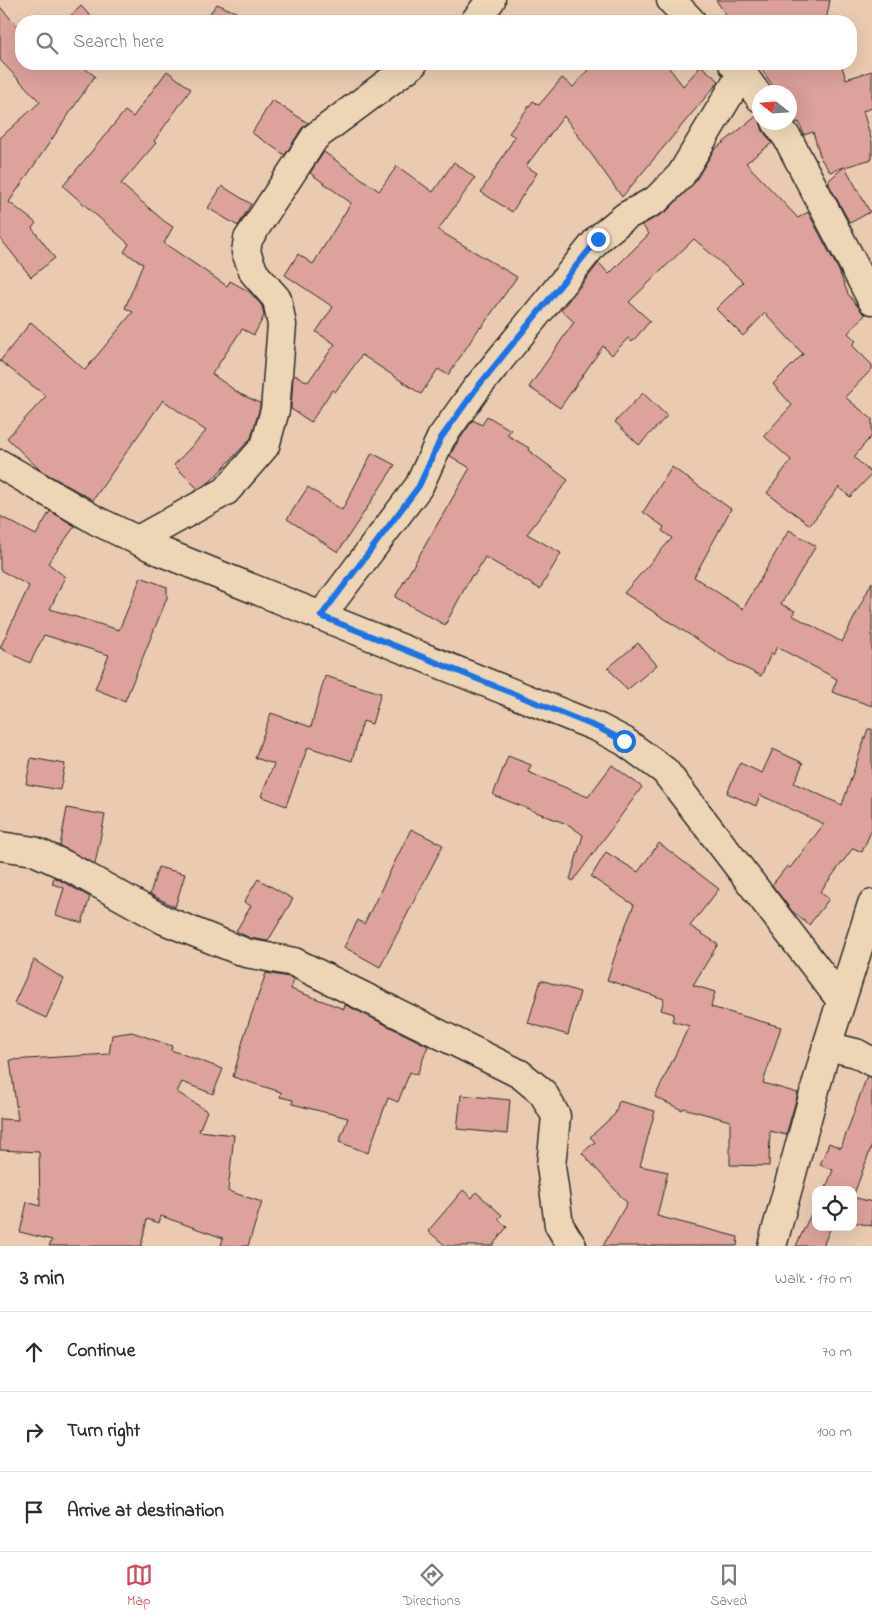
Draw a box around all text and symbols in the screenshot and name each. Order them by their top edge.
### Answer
search box [15,15,857,70]
icon: search [33,29,61,57]
text: Search here [73,29,164,56]
north arrow [752,85,797,130]
route end [587,228,610,251]
route start [613,730,636,753]
map controls [812,1186,857,1231]
button: locate [812,1186,857,1231]
text: 3 min [20,1264,64,1294]
text: Walk · 170 m [775,1267,852,1291]
icon: ahead [20,1338,48,1366]
text: Continue [67,1338,135,1365]
text: 70 m [822,1340,852,1364]
icon: right [20,1418,48,1446]
text: Turn right [67,1418,140,1445]
text: 100 m [817,1420,852,1444]
icon: arrive [20,1498,48,1526]
text: Arrive at destination [67,1498,224,1525]
tab: Map [125,1561,153,1612]
tab: Directions [403,1561,461,1612]
tab: Saved [711,1561,747,1612]

